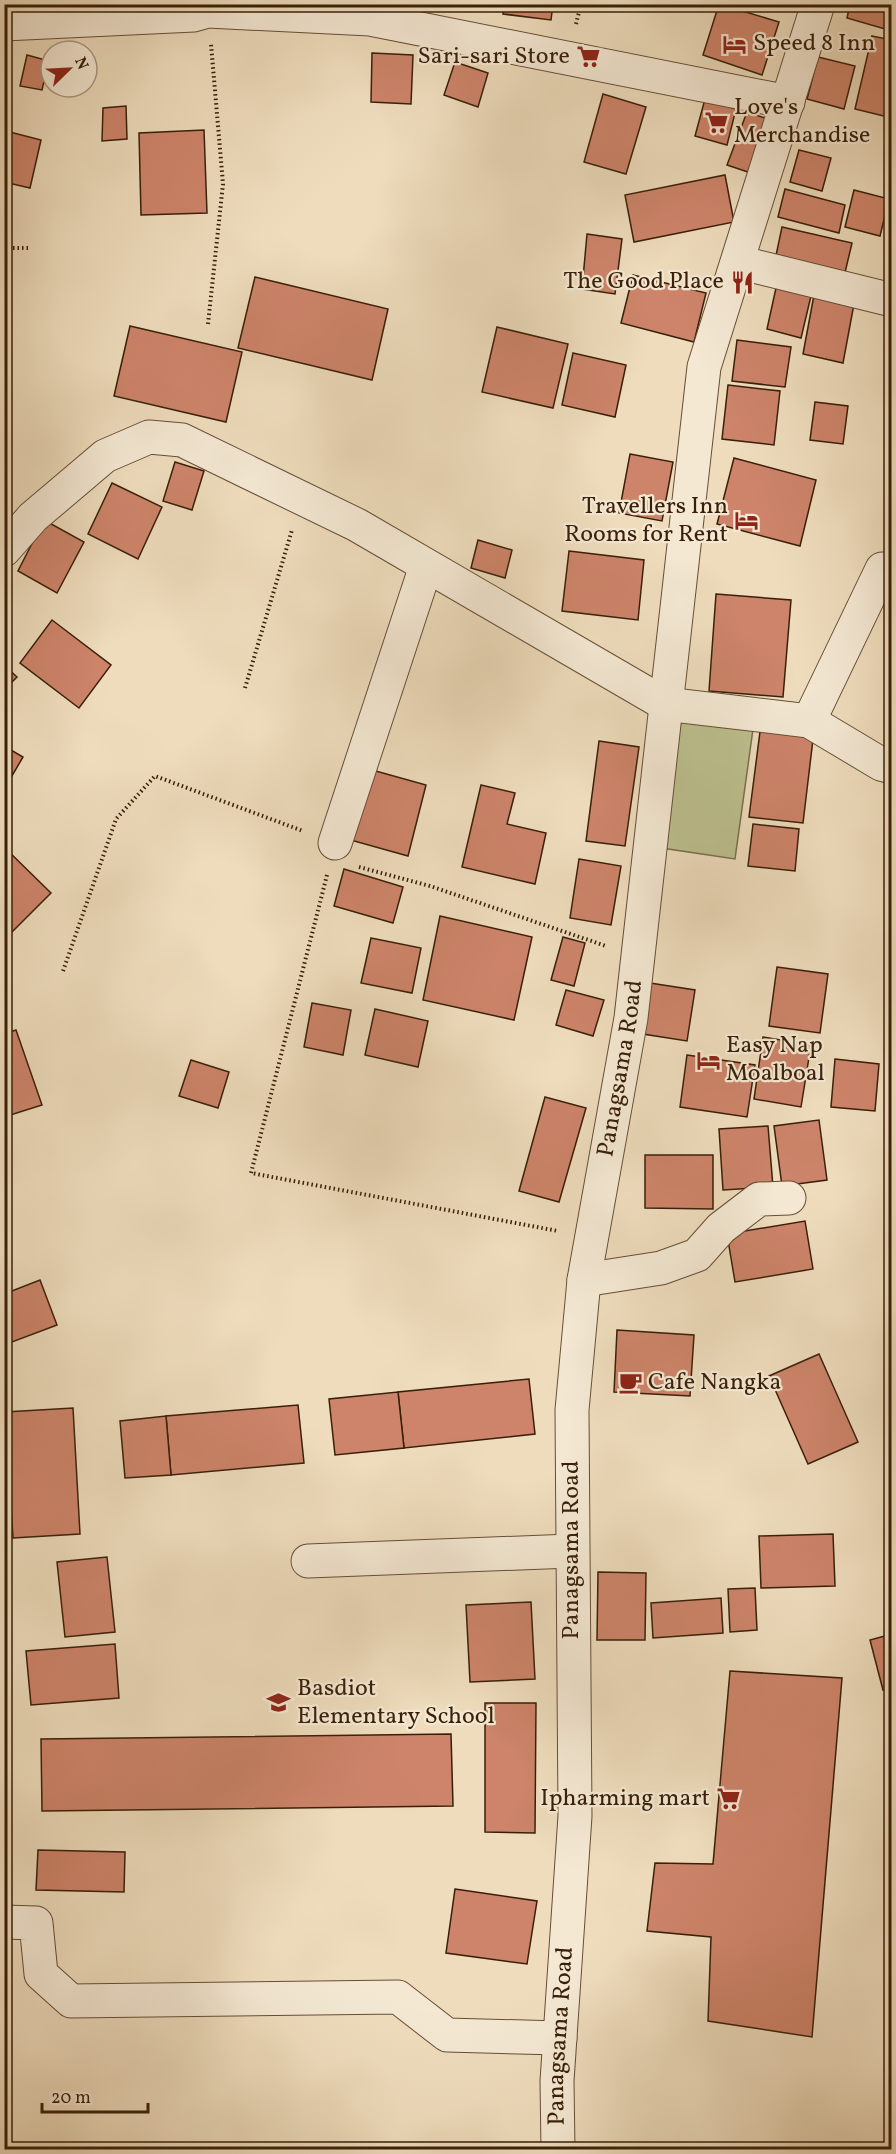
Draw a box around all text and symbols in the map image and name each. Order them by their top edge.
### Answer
place label: Speed 8 Inn [753,27,875,61]
hotel icon: Speed 8 Inn [722,31,748,57]
north arrow [39,39,99,99]
place label: Sari-sari Store [418,40,570,74]
supermarket icon: Sari-sari Store [575,44,601,70]
text: N [68,54,93,74]
place label: Love's Merchandise [734,91,870,153]
supermarket icon: Love's Merchandise [703,109,729,135]
place label: The Good Place [563,265,724,299]
restaurant icon: The Good Place [729,269,755,295]
place label: Travellers Inn Rooms for Rent [564,490,728,552]
hotel icon: Travellers Inn Rooms for Rent [733,508,759,534]
street label: Panagsama Road [589,978,652,1160]
place label: Easy Nap Moalboal [726,1029,825,1091]
hotel icon: Easy Nap Moalboal [695,1047,721,1073]
place label: Cafe Nangka [648,1366,781,1400]
cafe icon: Cafe Nangka [617,1370,643,1396]
street label: Panagsama Road [555,1461,589,1639]
place label: Basdiot Elementary School [297,1672,495,1734]
school or university icon: Basdiot Elementary School [266,1690,292,1716]
place label: Ipharming mart [540,1782,710,1816]
supermarket icon: Ipharming mart [715,1786,741,1812]
street label: Panagsama Road [540,1946,583,2126]
scale bar [42,2076,148,2114]
text: 20 m [51,2086,91,2111]

